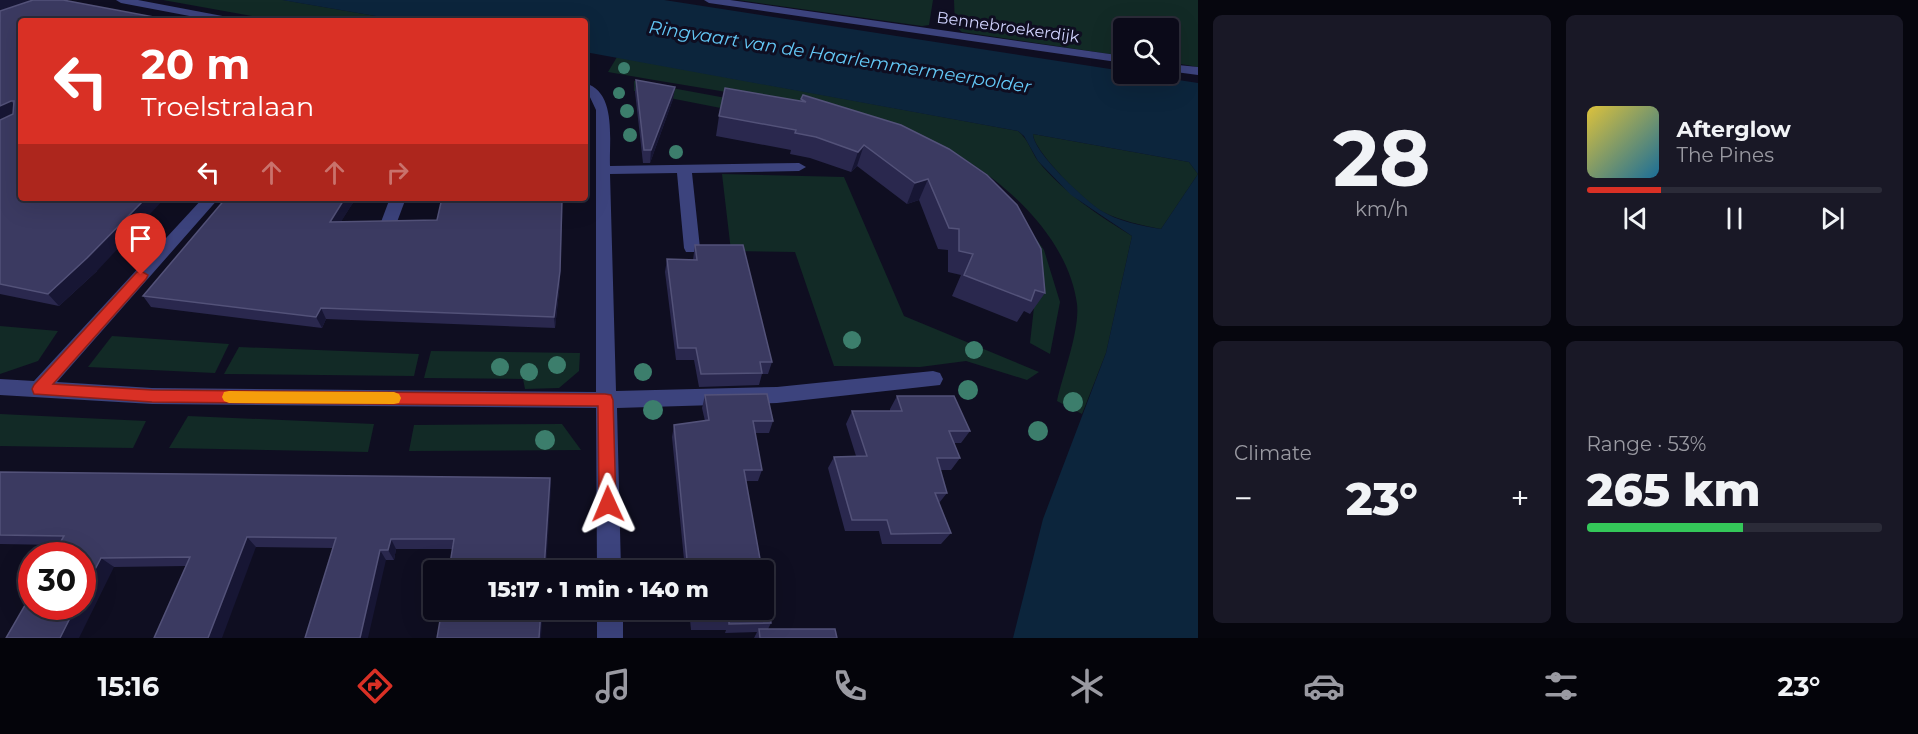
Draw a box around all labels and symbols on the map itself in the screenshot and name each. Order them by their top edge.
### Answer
street label: Bennebroekerdijk [935,8,1081,46]
water label: Ringvaart van de Haarlemmermeerpolder [647,16,1033,98]
pin [115,213,166,275]
position arrow [576,472,640,536]
speed limit sign: 30 [18,542,96,620]

